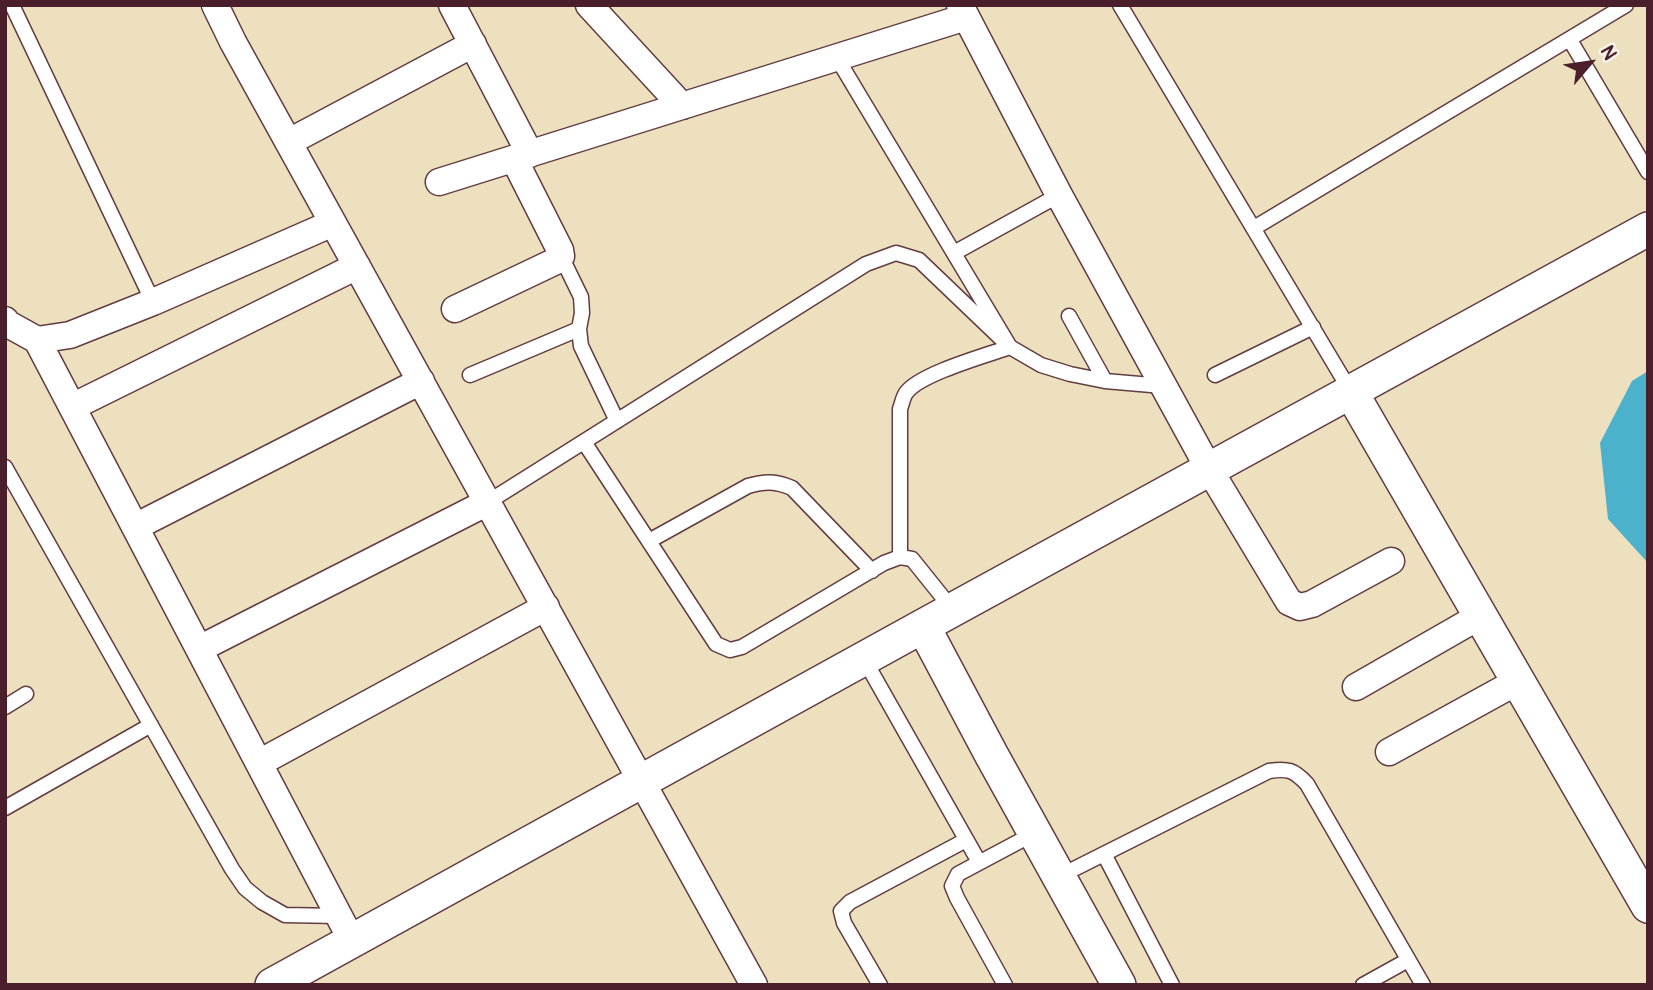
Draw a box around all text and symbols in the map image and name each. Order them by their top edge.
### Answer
north arrow [1555,28,1625,98]
text: N [1595,41,1622,64]

